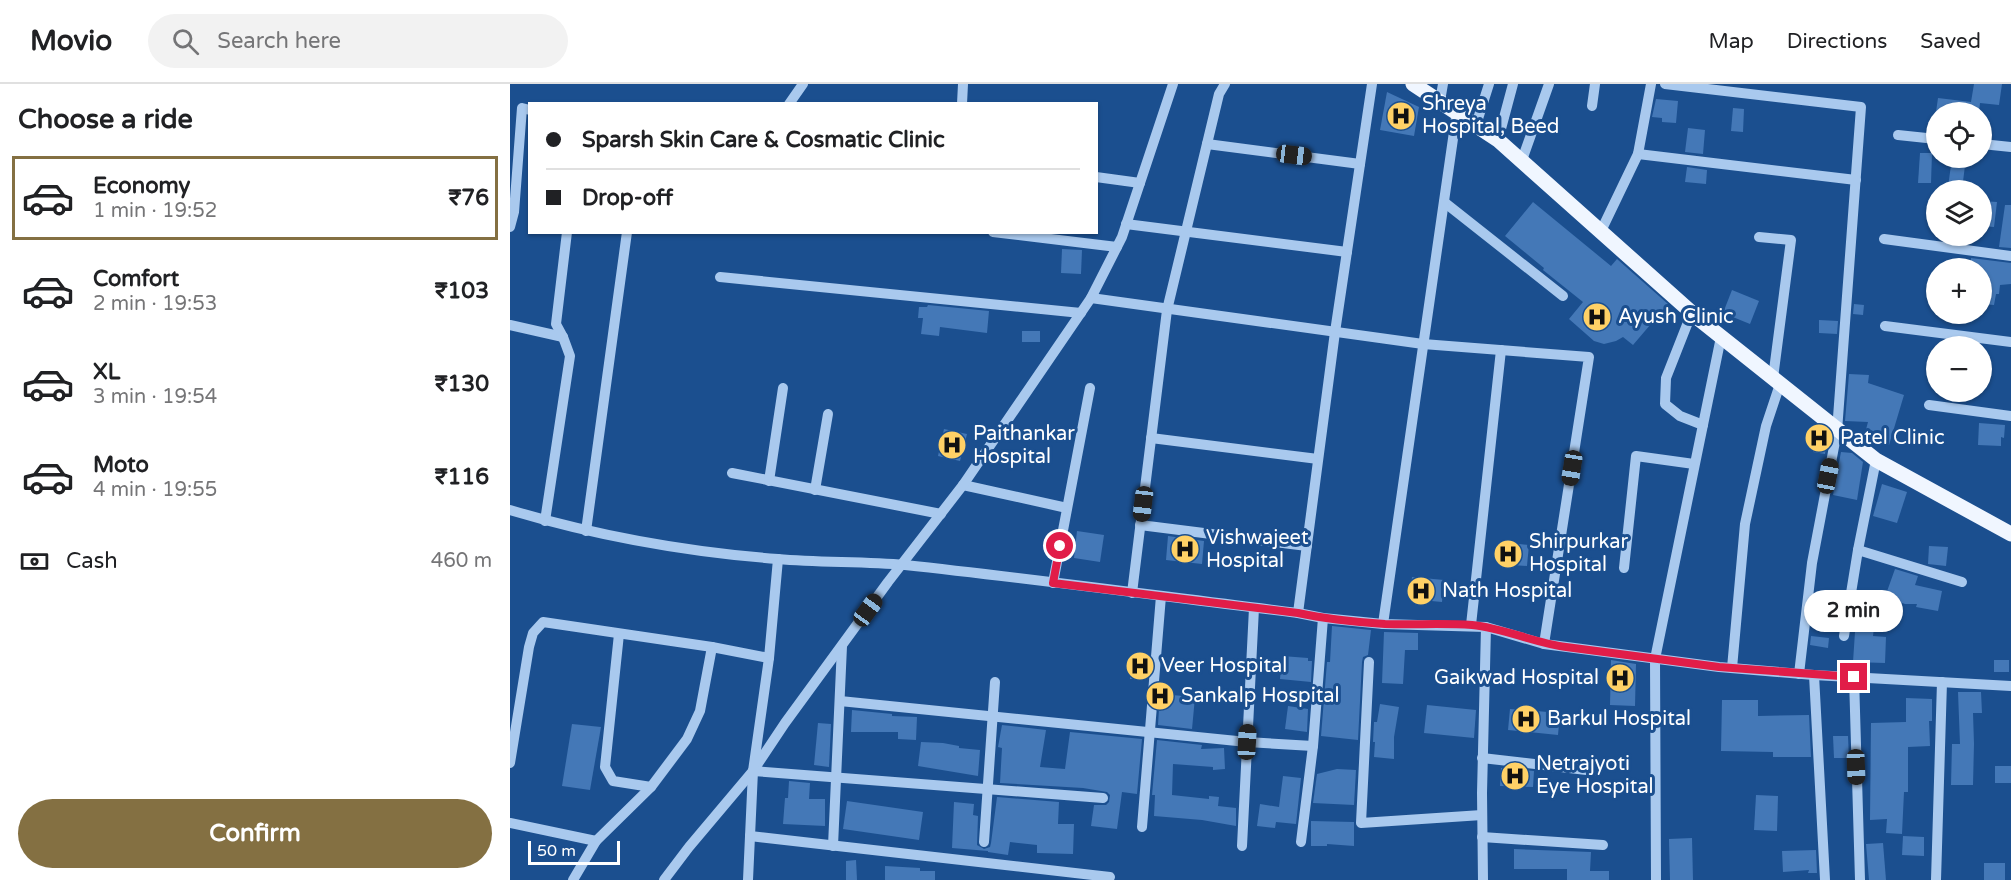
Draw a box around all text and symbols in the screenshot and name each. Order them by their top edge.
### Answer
search box [148,14,568,68]
text: Movio [30,24,112,58]
icon: search [169,25,202,58]
text: Search here [217,28,341,54]
text: Map [1708,29,1754,54]
text: Directions [1787,29,1887,54]
text: Saved [1920,29,1981,54]
place label: Shreya Hospital, Beed [1422,92,1559,139]
hospital icon: Shreya Hospital, Beed [1385,100,1417,132]
map controls [1926,102,1992,402]
button: locate [1926,102,1992,168]
text: Choose a ride [18,103,193,136]
text: Sparsh Skin Care & Cosmatic Clinic [582,127,945,153]
car [1275,144,1313,166]
icon: car [21,171,75,225]
text: Economy [93,173,190,199]
button: layers [1926,180,1992,246]
text: ₹76 [448,185,489,211]
text: Drop-off [582,185,673,211]
text: 1 min · 19:52 [93,199,217,223]
button: + [1926,258,1992,324]
icon: car [21,264,75,318]
text: Comfort [93,266,179,292]
text: ₹103 [435,278,489,304]
text: 2 min · 19:53 [93,292,217,316]
hospital icon: Ayush Clinic [1581,301,1613,333]
place label: Ayush Clinic [1618,305,1734,329]
button: − [1926,336,1992,402]
icon: car [21,357,75,411]
text: XL [93,359,120,385]
text: ₹130 [435,371,489,397]
text: 3 min · 19:54 [93,385,217,409]
place label: Paithankar Hospital [973,422,1075,469]
hospital icon: Patel Clinic [1803,422,1835,454]
place label: Patel Clinic [1840,426,1945,450]
hospital icon: Paithankar Hospital [936,429,968,461]
car [1560,449,1584,487]
icon: car [21,450,75,504]
text: Moto [93,452,149,478]
car [1816,457,1840,495]
text: ₹116 [435,464,489,490]
text: 4 min · 19:55 [93,478,217,502]
car [1132,485,1154,523]
place label: Vishwajeet Hospital [1206,526,1309,573]
place label: Shirpurkar Hospital [1529,530,1628,577]
route start [1046,532,1073,559]
hospital icon: Vishwajeet Hospital [1169,533,1201,565]
hospital icon: Shirpurkar Hospital [1492,538,1524,570]
icon: cash [18,545,51,578]
text: Cash [66,548,118,574]
text: 460 m [431,549,492,573]
hospital icon: Nath Hospital [1405,575,1437,607]
place label: Nath Hospital [1442,579,1572,603]
car [850,590,886,630]
callout: 2 min [1804,590,1904,632]
text: 2 min [1827,599,1880,623]
hospital icon: Veer Hospital [1124,650,1156,682]
place label: Veer Hospital [1161,654,1287,678]
hospital icon: Gaikwad Hospital [1604,662,1636,694]
route end [1840,663,1867,690]
place label: Gaikwad Hospital [1434,666,1599,690]
hospital icon: Sankalp Hospital [1144,680,1176,712]
place label: Sankalp Hospital [1181,684,1340,708]
hospital icon: Barkul Hospital [1510,703,1542,735]
place label: Barkul Hospital [1547,707,1691,731]
car [1237,724,1257,760]
car [1846,749,1866,785]
place label: Netrajyoti Eye Hospital [1536,752,1654,799]
hospital icon: Netrajyoti Eye Hospital [1499,760,1531,792]
button: Confirm [18,799,492,868]
scale bar [528,838,620,866]
text: 50 m [537,841,576,861]

